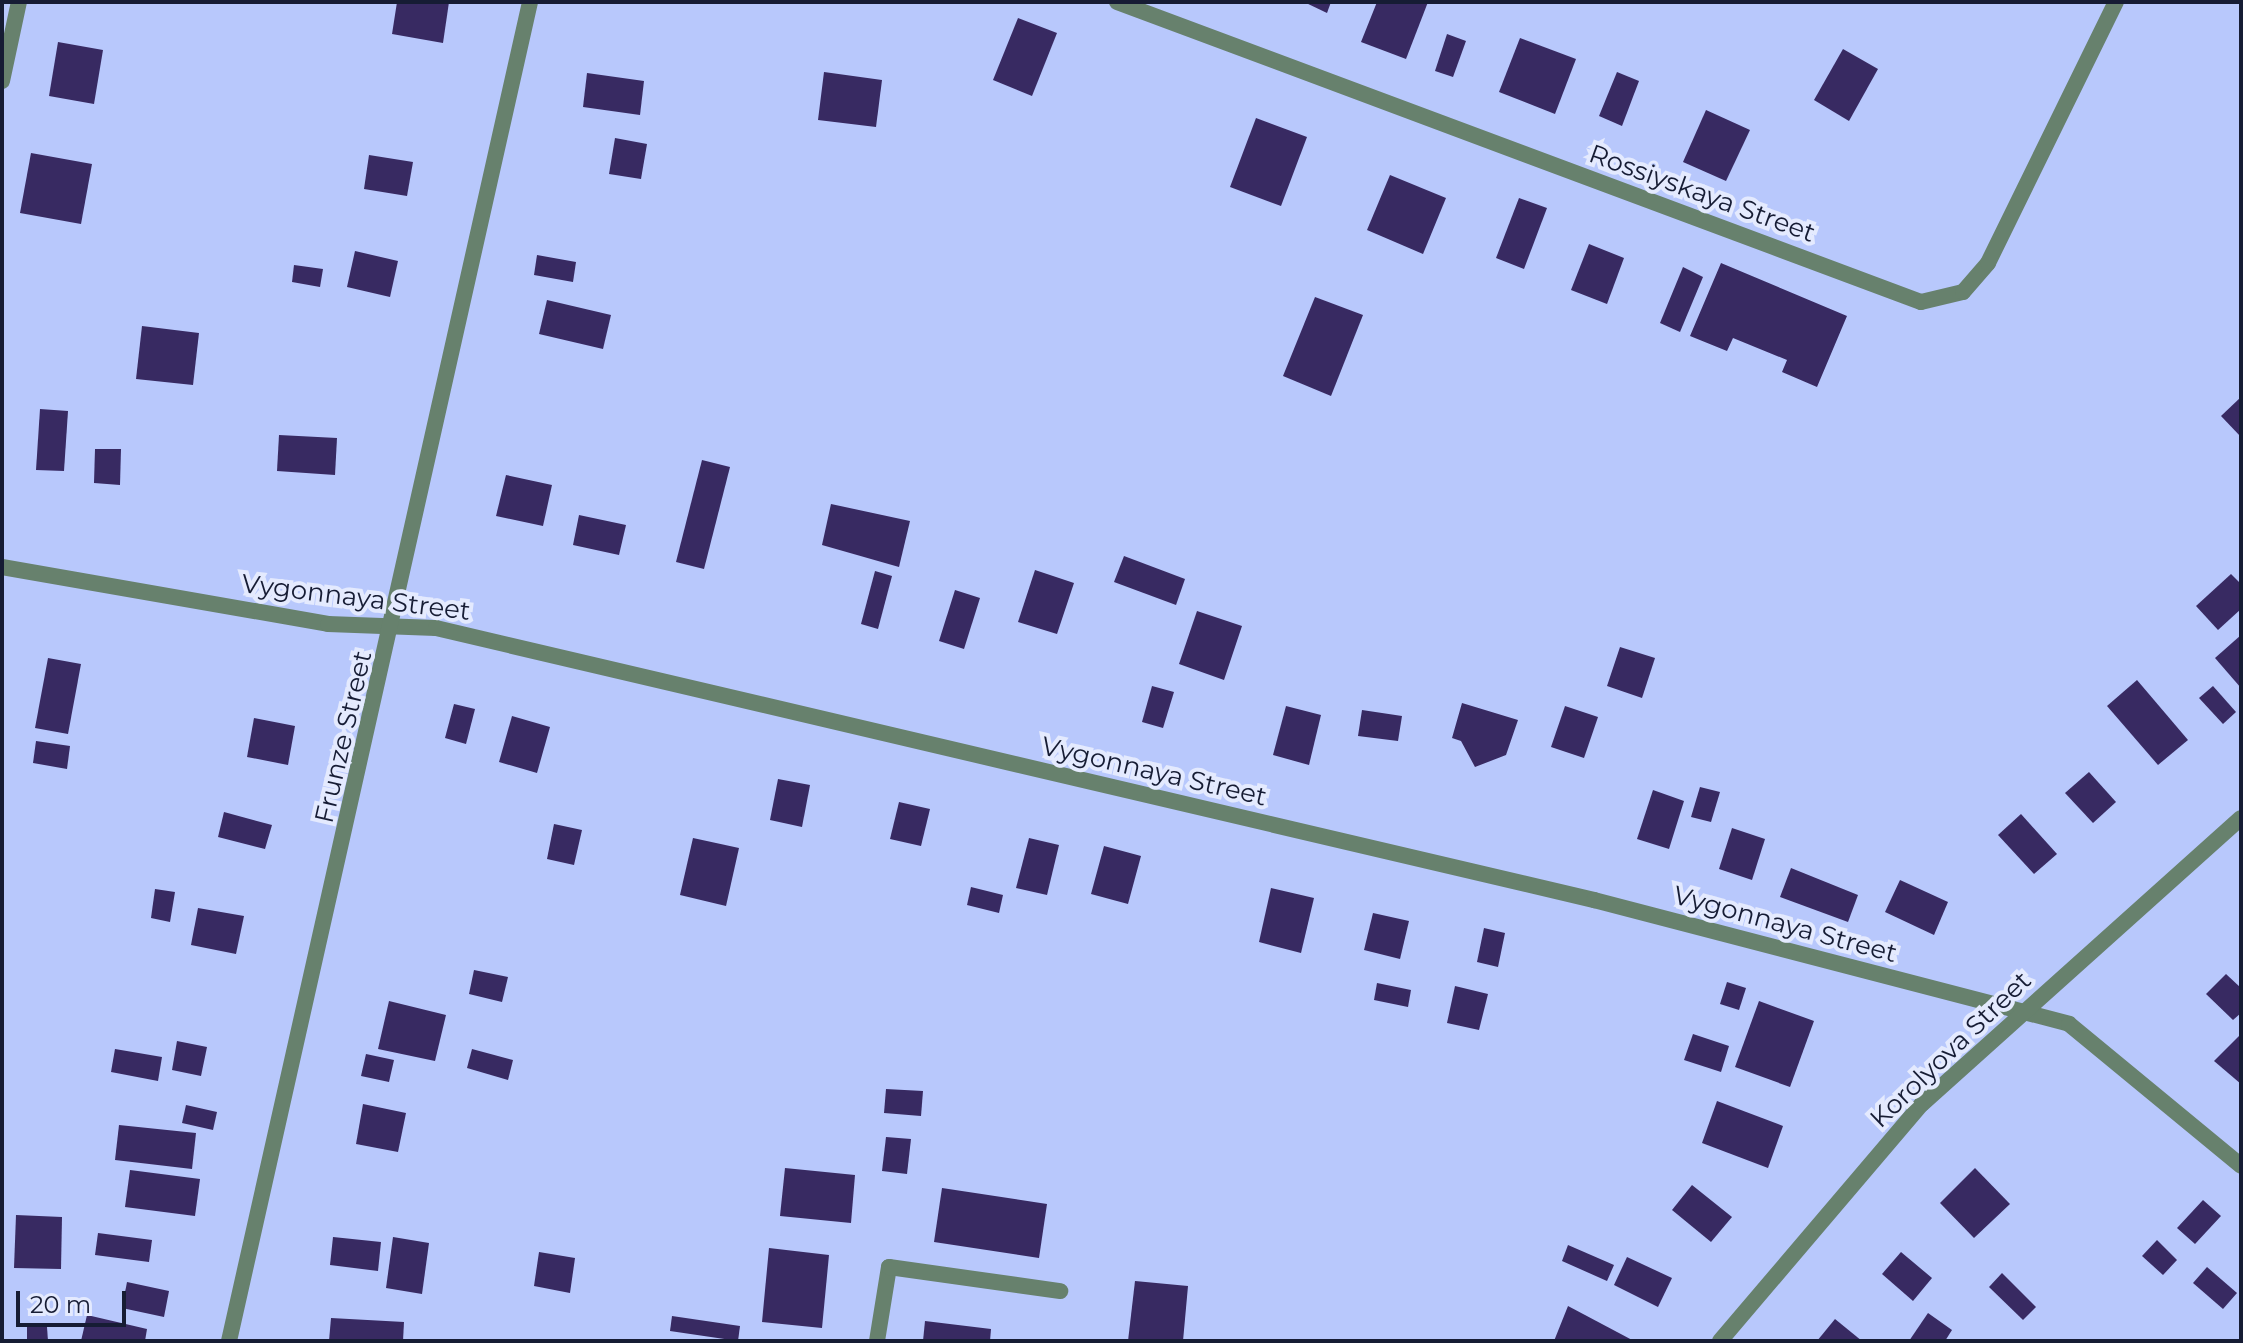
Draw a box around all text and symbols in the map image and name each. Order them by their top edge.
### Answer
street label: Rossiyskaya Street [1585,139,1819,249]
street label: Vygonnaya Street [240,568,472,628]
street label: Frunze Street [309,648,379,826]
street label: Vygonnaya Street [1038,731,1270,813]
street label: Vygonnaya Street [1670,880,1900,970]
street label: Korolyova Street [1864,965,2038,1135]
scale bar [20,1275,130,1325]
text: 20 m [30,1290,91,1319]

